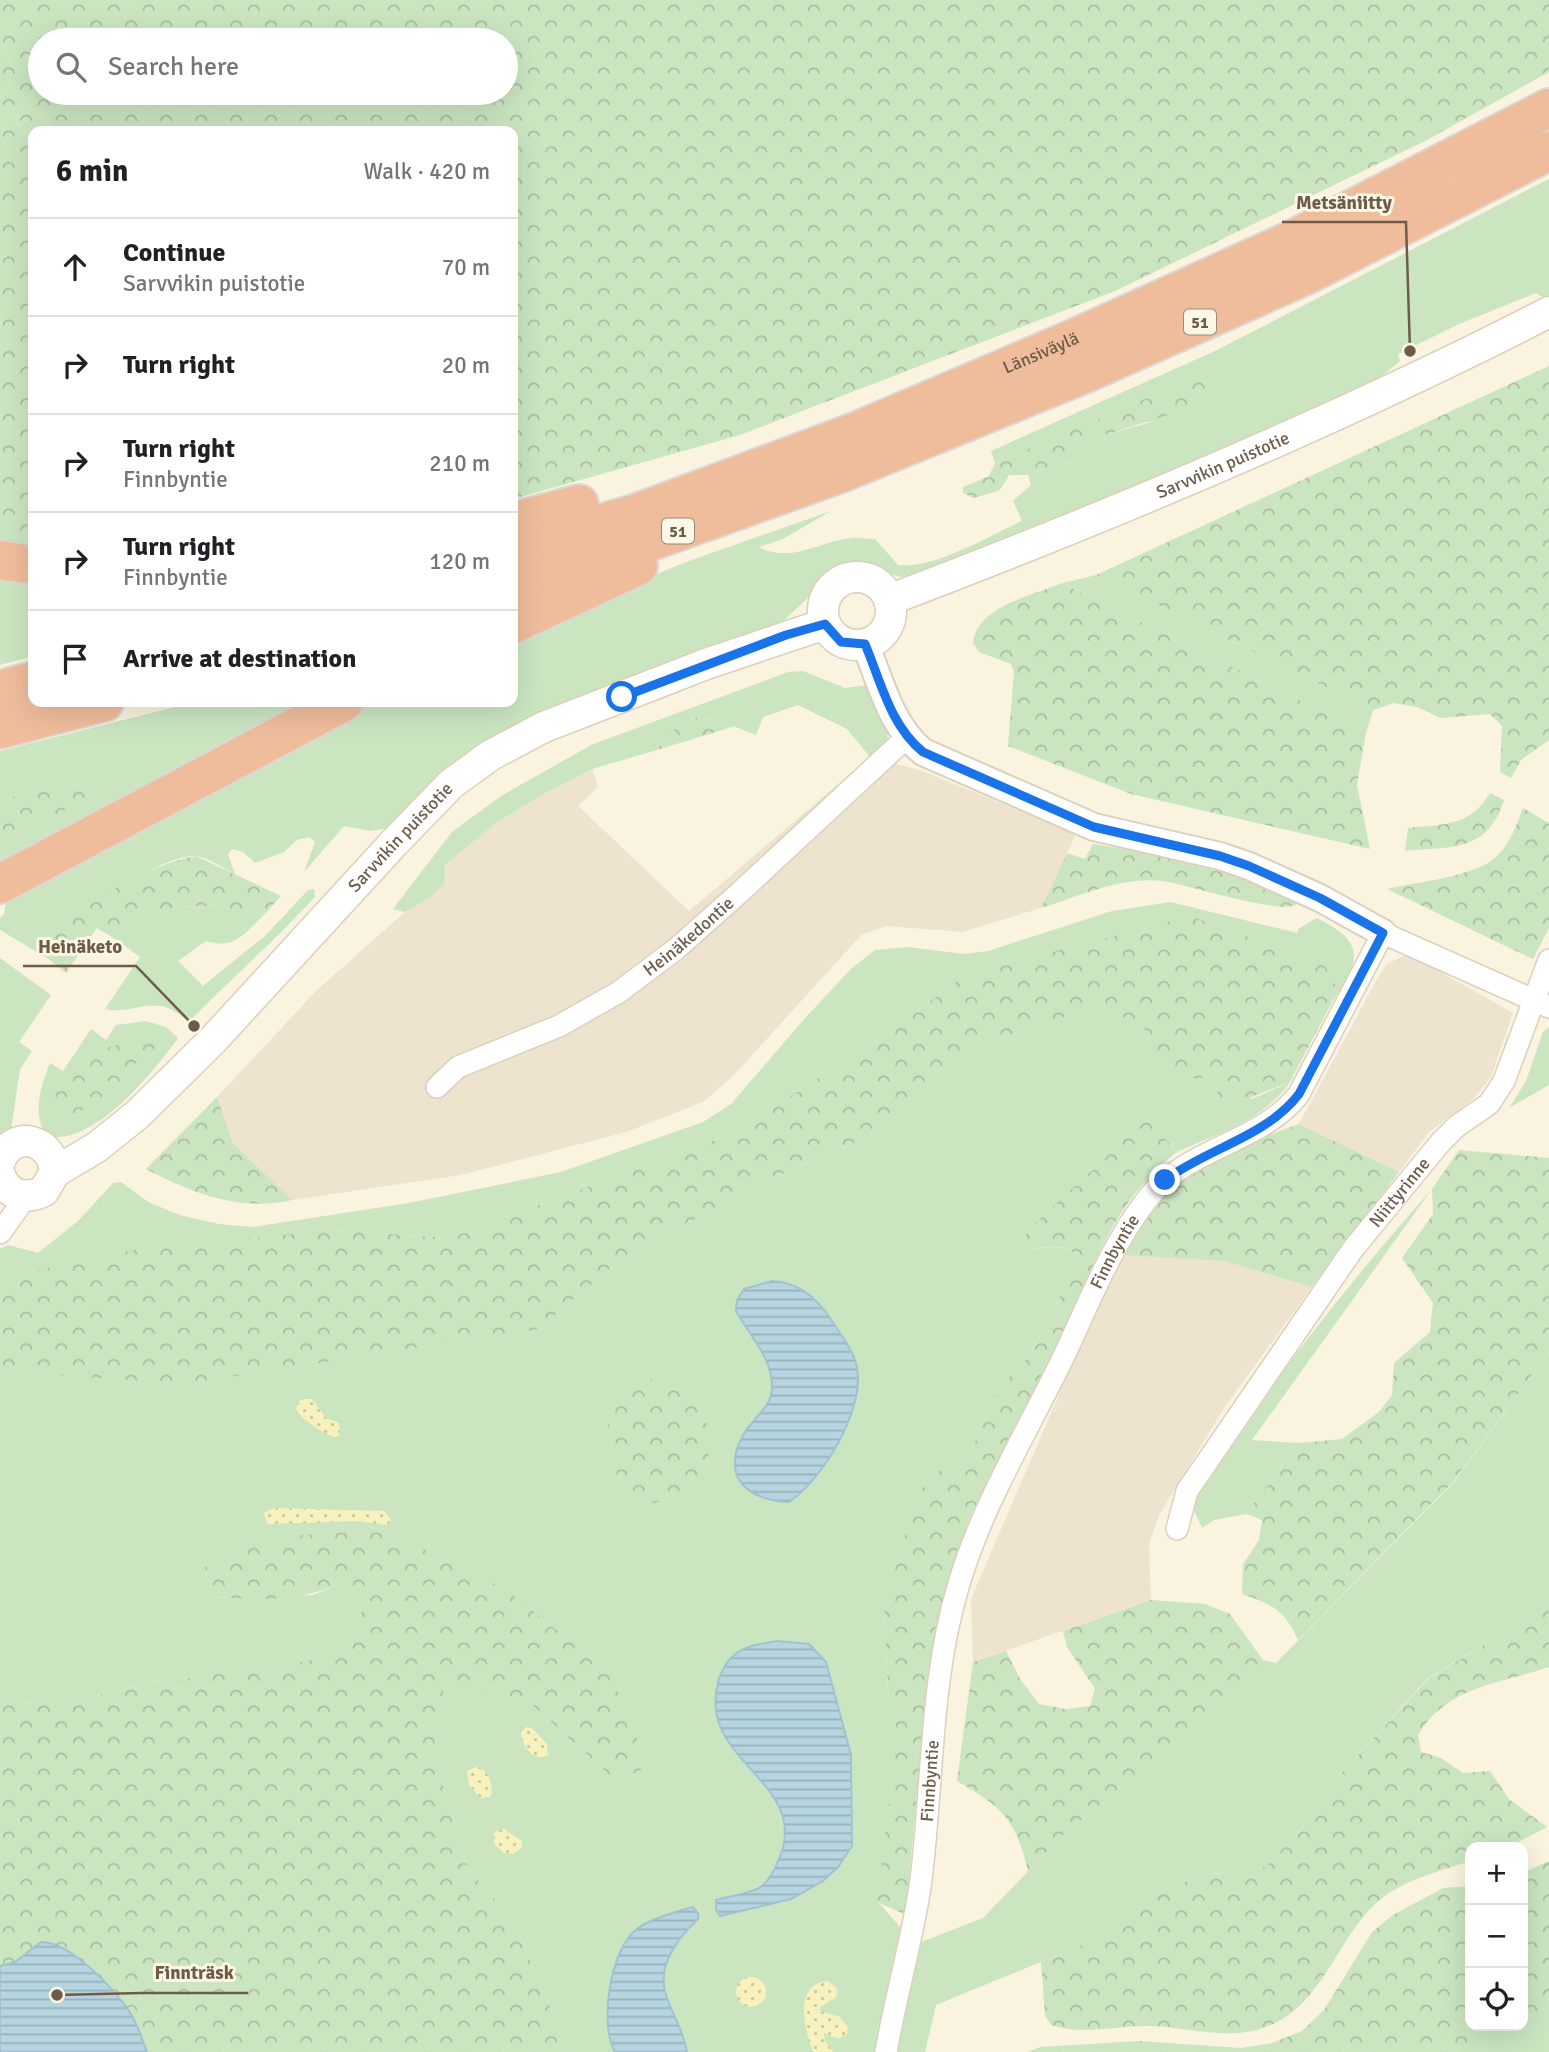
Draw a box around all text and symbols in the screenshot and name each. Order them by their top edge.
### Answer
search box [28,28,518,105]
icon: search [52,48,90,86]
text: Search here [108,51,239,83]
text: 6 min [56,153,128,190]
text: Walk · 420 m [364,157,490,186]
callout: Metsäniitty [1282,182,1406,222]
text: Metsäniitty [1296,191,1393,215]
text: Continue [123,237,225,269]
icon: ahead [56,248,94,286]
text: 70 m [442,253,490,282]
text: Sarvvikin puistotie [123,269,305,298]
road number: 51 [1184,310,1216,334]
street label: Länsiväylä [999,327,1082,379]
icon: right [56,346,94,384]
text: Turn right [123,349,235,381]
text: 20 m [442,351,490,380]
street label: Sarvvikin puistotie [1153,427,1293,503]
text: Turn right [123,433,235,465]
icon: right [56,444,94,482]
text: 210 m [429,449,490,478]
text: Finnbyntie [123,465,228,494]
road number: 51 [662,518,694,544]
text: Turn right [123,531,235,563]
icon: right [56,542,94,580]
text: 120 m [429,547,490,576]
text: Finnbyntie [123,563,228,592]
icon: arrive [56,640,94,678]
text: Arrive at destination [123,643,356,675]
route start [606,681,637,712]
street label: Sarvvikin puistotie [343,778,457,897]
street label: Heinäkedontie [639,892,738,981]
callout: Heinäketo [23,926,136,966]
text: Heinäketo [38,935,122,959]
street label: Niittyrinne [1364,1153,1434,1232]
route end [1149,1164,1180,1195]
street label: Finnbyntie [1085,1210,1144,1293]
street label: Finnbyntie [916,1739,944,1823]
map controls [1465,1842,1528,2031]
button: + [1465,1842,1528,1905]
button: − [1465,1905,1528,1968]
callout: Finnträsk [141,1953,248,1993]
text: Finnträsk [154,1961,234,1985]
button: locate [1465,1968,1528,2031]

